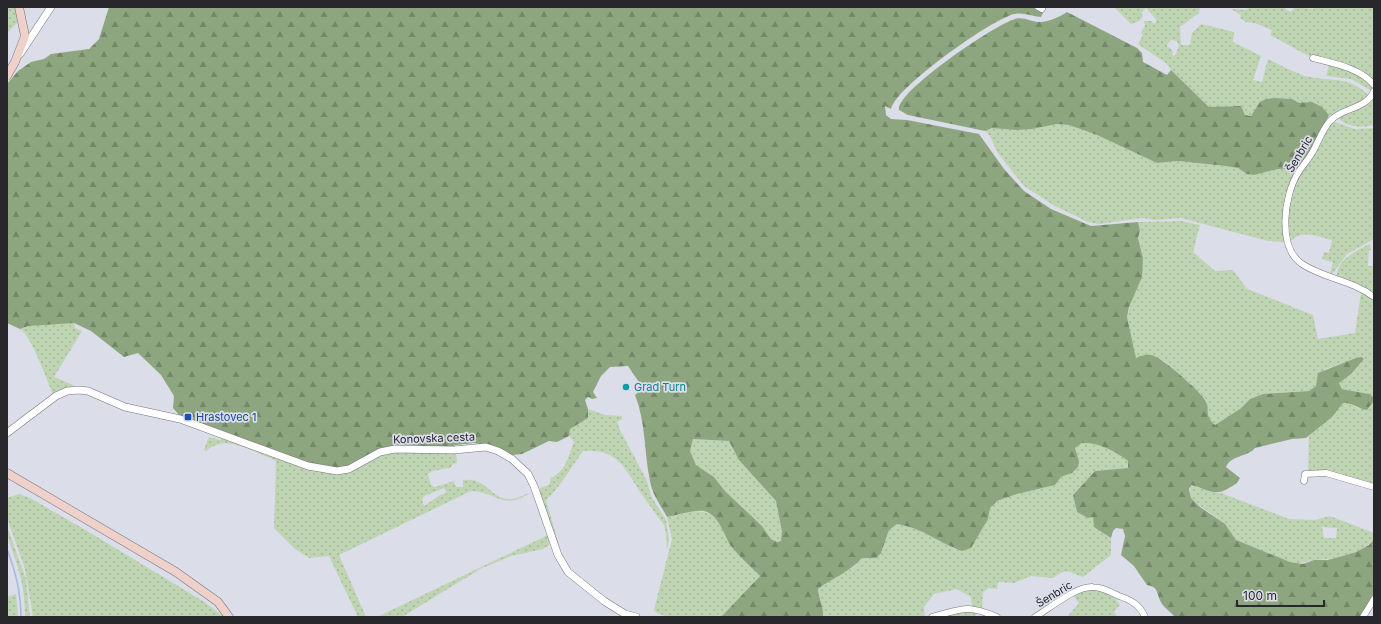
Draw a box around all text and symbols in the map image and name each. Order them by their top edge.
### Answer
street label: Šenbric [1283,133,1315,175]
place label: Grad Turn [634,380,686,394]
marker: Grad Turn [621,382,631,392]
place label: Hrastovec 1 [196,410,256,424]
marker: Hrastovec 1 [183,412,193,422]
street label: Konovska cesta [393,430,475,446]
street label: Šenbric [1033,578,1075,610]
scale bar [1237,582,1324,608]
text: 100 m [1243,588,1277,603]

